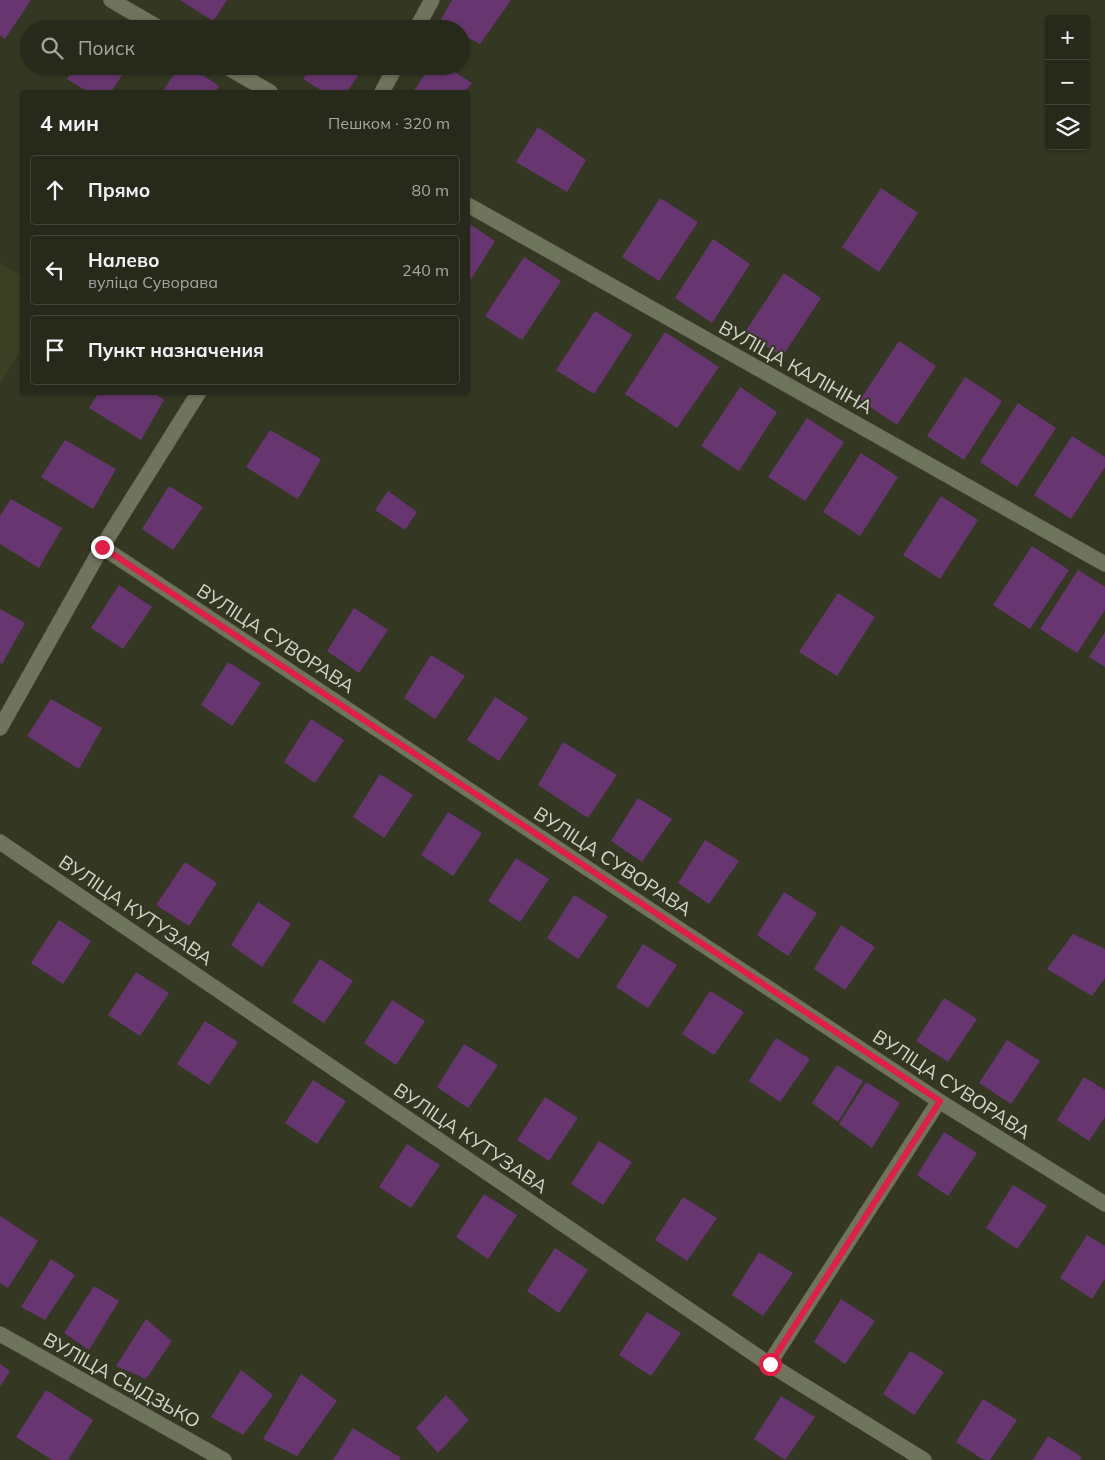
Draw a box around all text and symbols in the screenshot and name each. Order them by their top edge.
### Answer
map controls [1045,15,1090,150]
button: + [1045,15,1090,60]
search box [20,20,470,75]
icon: search [38,34,66,62]
text: Поиск [78,36,135,60]
button: − [1045,60,1090,105]
button: layers [1045,105,1090,150]
text: 4 мин [40,110,99,136]
text: Пешком · 320 m [328,113,450,133]
icon: ahead [41,176,69,204]
text: Прямо [88,178,150,202]
text: 80 m [412,180,449,200]
text: Налево [88,248,160,272]
icon: left [41,256,69,284]
text: 240 m [402,260,449,280]
text: вуліца Суворава [88,272,218,292]
street label: ВУЛІЦА КАЛІНІНА [715,315,877,419]
icon: arrive [41,336,69,364]
text: Пункт назначения [88,338,264,362]
route end [91,536,114,559]
street label: ВУЛІЦА СУВОРАВА [193,578,359,698]
street label: ВУЛІЦА СУВОРАВА [530,801,696,921]
street label: ВУЛІЦА КУТУЗАВА [54,850,218,970]
street label: ВУЛІЦА СУВОРАВА [869,1024,1035,1144]
street label: ВУЛІЦА КУТУЗАВА [389,1078,553,1198]
street label: ВУЛІЦА СЫДЗЬКО [39,1327,205,1433]
route start [759,1353,782,1376]

